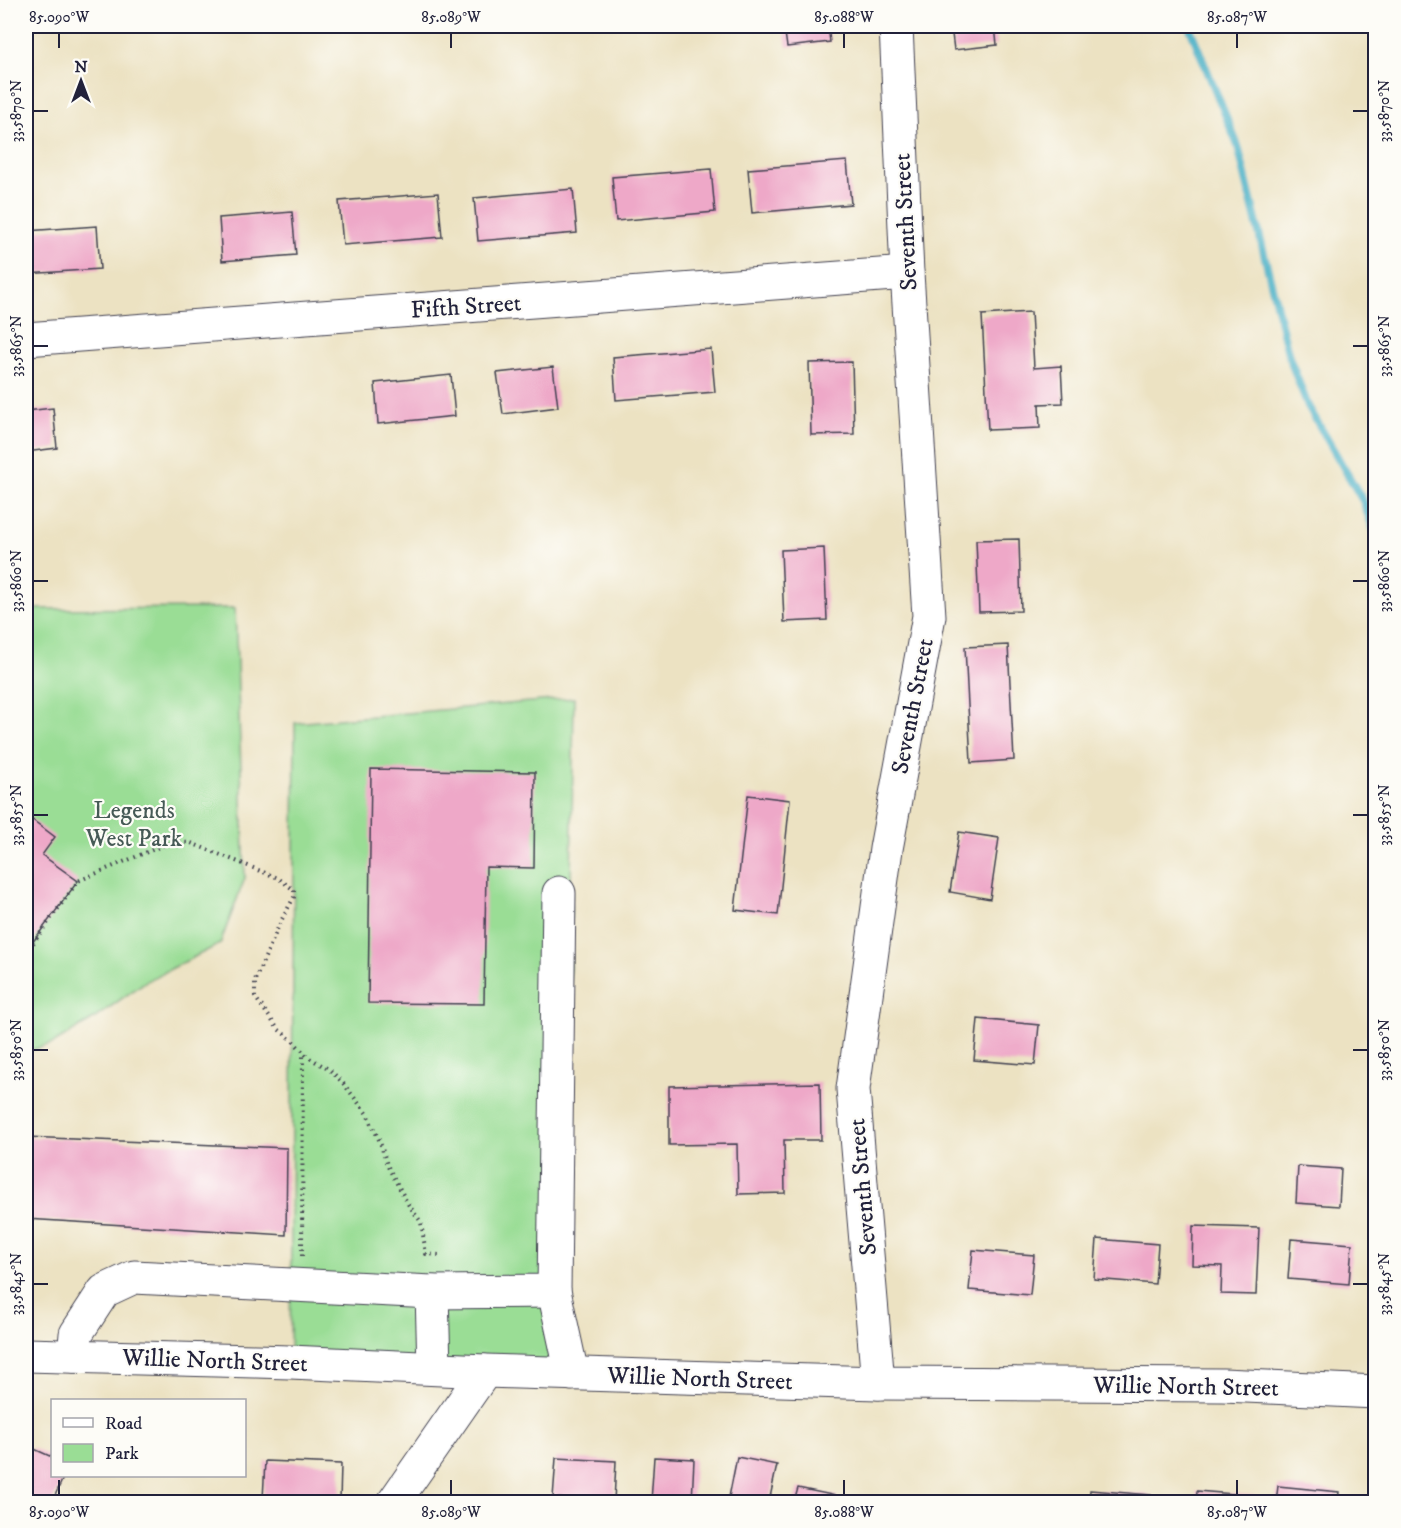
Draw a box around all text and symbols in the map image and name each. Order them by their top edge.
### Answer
text: 85.090°W [29,8,89,27]
text: 85.089°W [421,8,481,27]
text: 85.088°W [814,8,874,27]
text: 85.087°W [1207,8,1267,27]
north arrow [51,51,111,111]
text: N [74,57,88,77]
text: 33.5870°N [7,80,26,142]
text: 33.5870°N [1375,80,1394,142]
street label: Seventh Street [887,152,925,291]
street label: Fifth Street [410,288,523,326]
text: 33.5865°N [7,315,26,377]
text: 33.5865°N [1375,315,1394,377]
text: 33.5860°N [7,550,26,612]
text: 33.5860°N [1375,550,1394,612]
street label: Seventh Street [885,636,941,777]
text: 33.5855°N [7,784,26,846]
text: 33.5855°N [1375,784,1394,846]
park label: Legends West Park [85,796,182,854]
text: 33.5850°N [7,1019,26,1081]
text: 33.5850°N [1375,1019,1394,1081]
street label: Seventh Street [842,1117,884,1257]
text: 33.5845°N [7,1253,26,1315]
text: 33.5845°N [1375,1253,1394,1315]
street label: Willie North Street [121,1343,309,1379]
street label: Willie North Street [606,1361,794,1397]
street label: Willie North Street [1092,1370,1279,1404]
legend [51,1399,246,1477]
text: Road [105,1413,142,1435]
text: Park [105,1443,139,1465]
text: 85.090°W [29,1503,89,1522]
text: 85.089°W [421,1503,481,1522]
text: 85.088°W [814,1503,874,1522]
text: 85.087°W [1207,1503,1267,1522]

